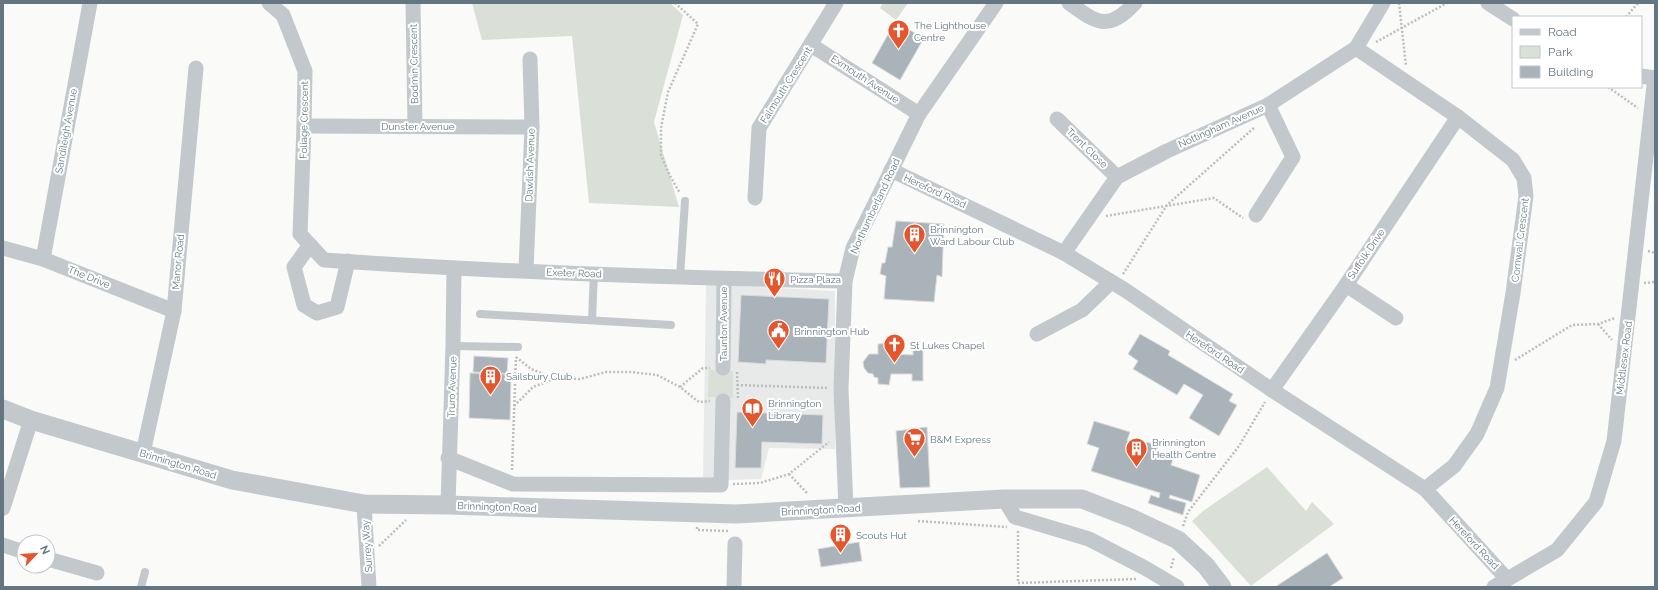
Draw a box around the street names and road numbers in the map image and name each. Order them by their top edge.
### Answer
street label: Bodmin Crescent [408,23,420,104]
street label: Falmouth Crescent [758,44,814,125]
street label: Exmouth Avenue [829,53,901,105]
street label: Foliage Crescent [298,80,310,159]
street label: Sandileigh Avenue [53,88,79,174]
street label: Nottingham Avenue [1177,102,1265,150]
street label: Dunster Avenue [381,121,455,132]
street label: Trent Close [1064,126,1110,170]
street label: Dawlish Avenue [523,128,537,202]
street label: Northumberland Road [848,157,902,255]
street label: Hereford Road [902,172,968,210]
street label: Cornwall Crescent [1509,197,1531,283]
street label: Suffolk Drive [1345,227,1387,281]
street label: Manor Road [170,234,186,290]
street label: The Drive [66,264,112,290]
street label: Exeter Road [546,267,602,279]
street label: Taunton Avenue [718,287,729,361]
street label: Middlesex Road [1614,321,1634,395]
street label: Hereford Road [1184,329,1246,375]
street label: Truro Avenue [445,356,459,418]
street label: Brinnington Road [138,447,218,481]
street label: Brinnington Road [457,500,537,514]
street label: Brinnington Road [781,502,861,518]
street label: Hereford Road [1447,515,1501,571]
street label: Surrey Way [360,519,374,573]

